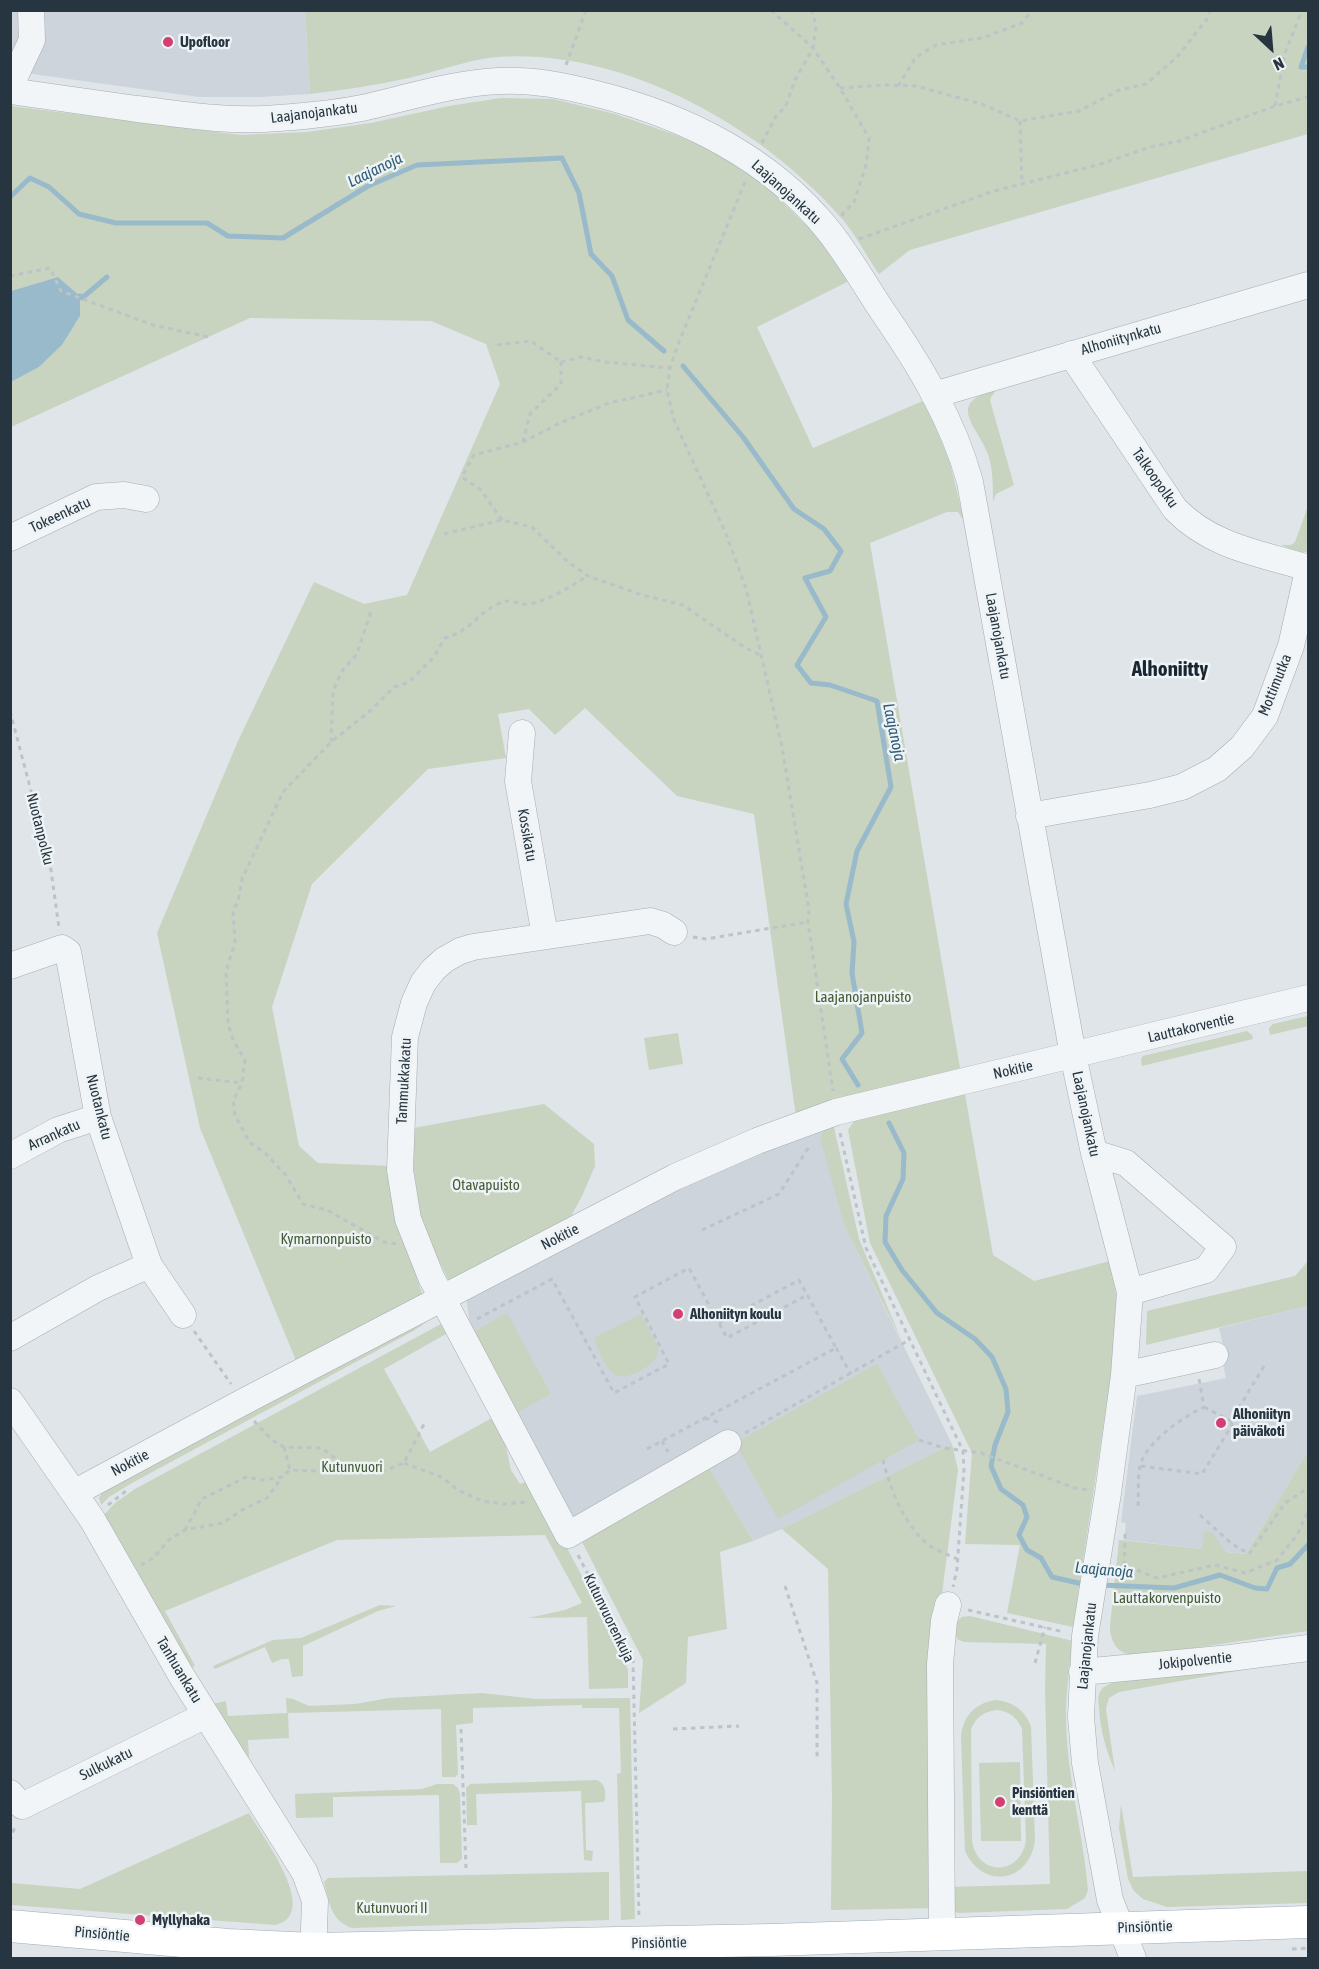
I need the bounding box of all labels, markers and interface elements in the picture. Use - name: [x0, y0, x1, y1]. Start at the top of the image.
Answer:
- north arrow: [1241, 18, 1301, 78]
- place label: Upofloor: [180, 33, 229, 51]
- marker: Upofloor: [161, 35, 175, 49]
- text: N: [1271, 54, 1287, 74]
- street label: Laajanojankatu: [270, 99, 358, 127]
- water label: Laajanoja: [344, 149, 406, 191]
- street label: Laajanojankatu: [748, 156, 824, 228]
- street label: Alhoniitynkatu: [1079, 319, 1163, 359]
- street label: Talkoopolku: [1128, 445, 1182, 511]
- street label: Tokeenkatu: [27, 493, 93, 537]
- street label: Laajanojankatu: [982, 591, 1014, 681]
- street label: Mottimutka: [1254, 651, 1296, 719]
- district label: Alhoniitty: [1132, 656, 1208, 682]
- water label: Laajanoja: [879, 701, 909, 763]
- street label: Nuotanpolku: [22, 791, 58, 867]
- street label: Kossikatu: [514, 807, 540, 863]
- park label: Laajanojanpuisto: [815, 988, 911, 1006]
- street label: Lauttakorventie: [1146, 1009, 1236, 1047]
- street label: Tammukkakatu: [393, 1037, 415, 1125]
- street label: Nokitie: [991, 1057, 1035, 1083]
- street label: Laajanojankatu: [1068, 1069, 1104, 1159]
- street label: Nuotankatu: [82, 1072, 116, 1142]
- street label: Arrankatu: [25, 1116, 83, 1154]
- park label: Otavapuisto: [452, 1176, 520, 1194]
- street label: Nokitie: [538, 1220, 582, 1254]
- park label: Kymarnonpuisto: [280, 1230, 372, 1248]
- place label: Alhoniityn koulu: [690, 1305, 781, 1323]
- marker: Alhoniityn koulu: [671, 1307, 685, 1321]
- place label: Alhoniityn päiväkoti: [1233, 1405, 1291, 1440]
- marker: Alhoniityn päiväkoti: [1214, 1416, 1228, 1430]
- street label: Nokitie: [108, 1446, 152, 1480]
- park label: Kutunvuori: [321, 1458, 383, 1476]
- water label: Laajanoja: [1074, 1558, 1134, 1582]
- street label: Kutunvuorenkuja: [580, 1571, 638, 1665]
- park label: Lauttakorvenpuisto: [1113, 1589, 1221, 1607]
- street label: Laajanojankatu: [1073, 1602, 1101, 1690]
- street label: Tanhuankatu: [152, 1634, 206, 1706]
- street label: Jokipolventie: [1157, 1648, 1233, 1674]
- street label: Sulkukatu: [77, 1744, 135, 1784]
- place label: Pinsiöntien kenttä: [1012, 1784, 1075, 1819]
- marker: Pinsiöntien kenttä: [993, 1795, 1007, 1809]
- park label: Kutunvuori II: [356, 1899, 428, 1917]
- place label: Myllyhaka: [152, 1911, 210, 1929]
- marker: Myllyhaka: [133, 1913, 147, 1927]
- street label: Pinsiöntie: [1117, 1917, 1173, 1937]
- street label: Pinsiöntie: [74, 1923, 130, 1945]
- street label: Pinsiöntie: [631, 1934, 687, 1952]

